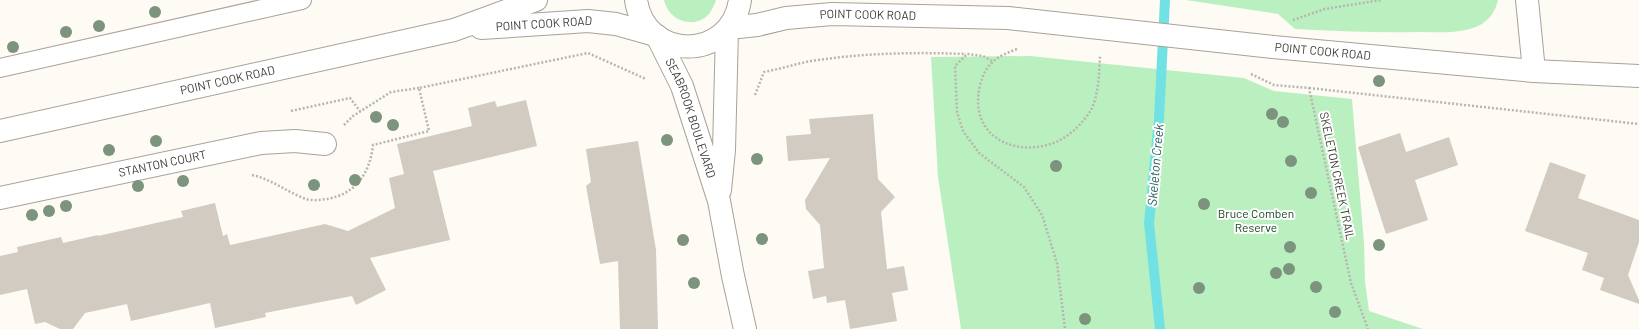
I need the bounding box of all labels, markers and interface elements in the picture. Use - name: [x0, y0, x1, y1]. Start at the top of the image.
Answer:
- street label: POINT COOK ROAD: [819, 6, 916, 22]
- street label: POINT COOK ROAD: [495, 13, 593, 33]
- street label: POINT COOK ROAD: [1274, 39, 1372, 62]
- street label: SEABROOK BOULEVARD: [663, 56, 719, 179]
- street label: POINT COOK ROAD: [179, 62, 276, 97]
- street label: SKELETON CREEK TRAIL: [1318, 110, 1358, 241]
- water label: Skeleton Creek: [1143, 123, 1167, 207]
- street label: STANTON COURT: [117, 147, 208, 179]
- park label: Bruce Comben Reserve: [1218, 206, 1294, 234]

